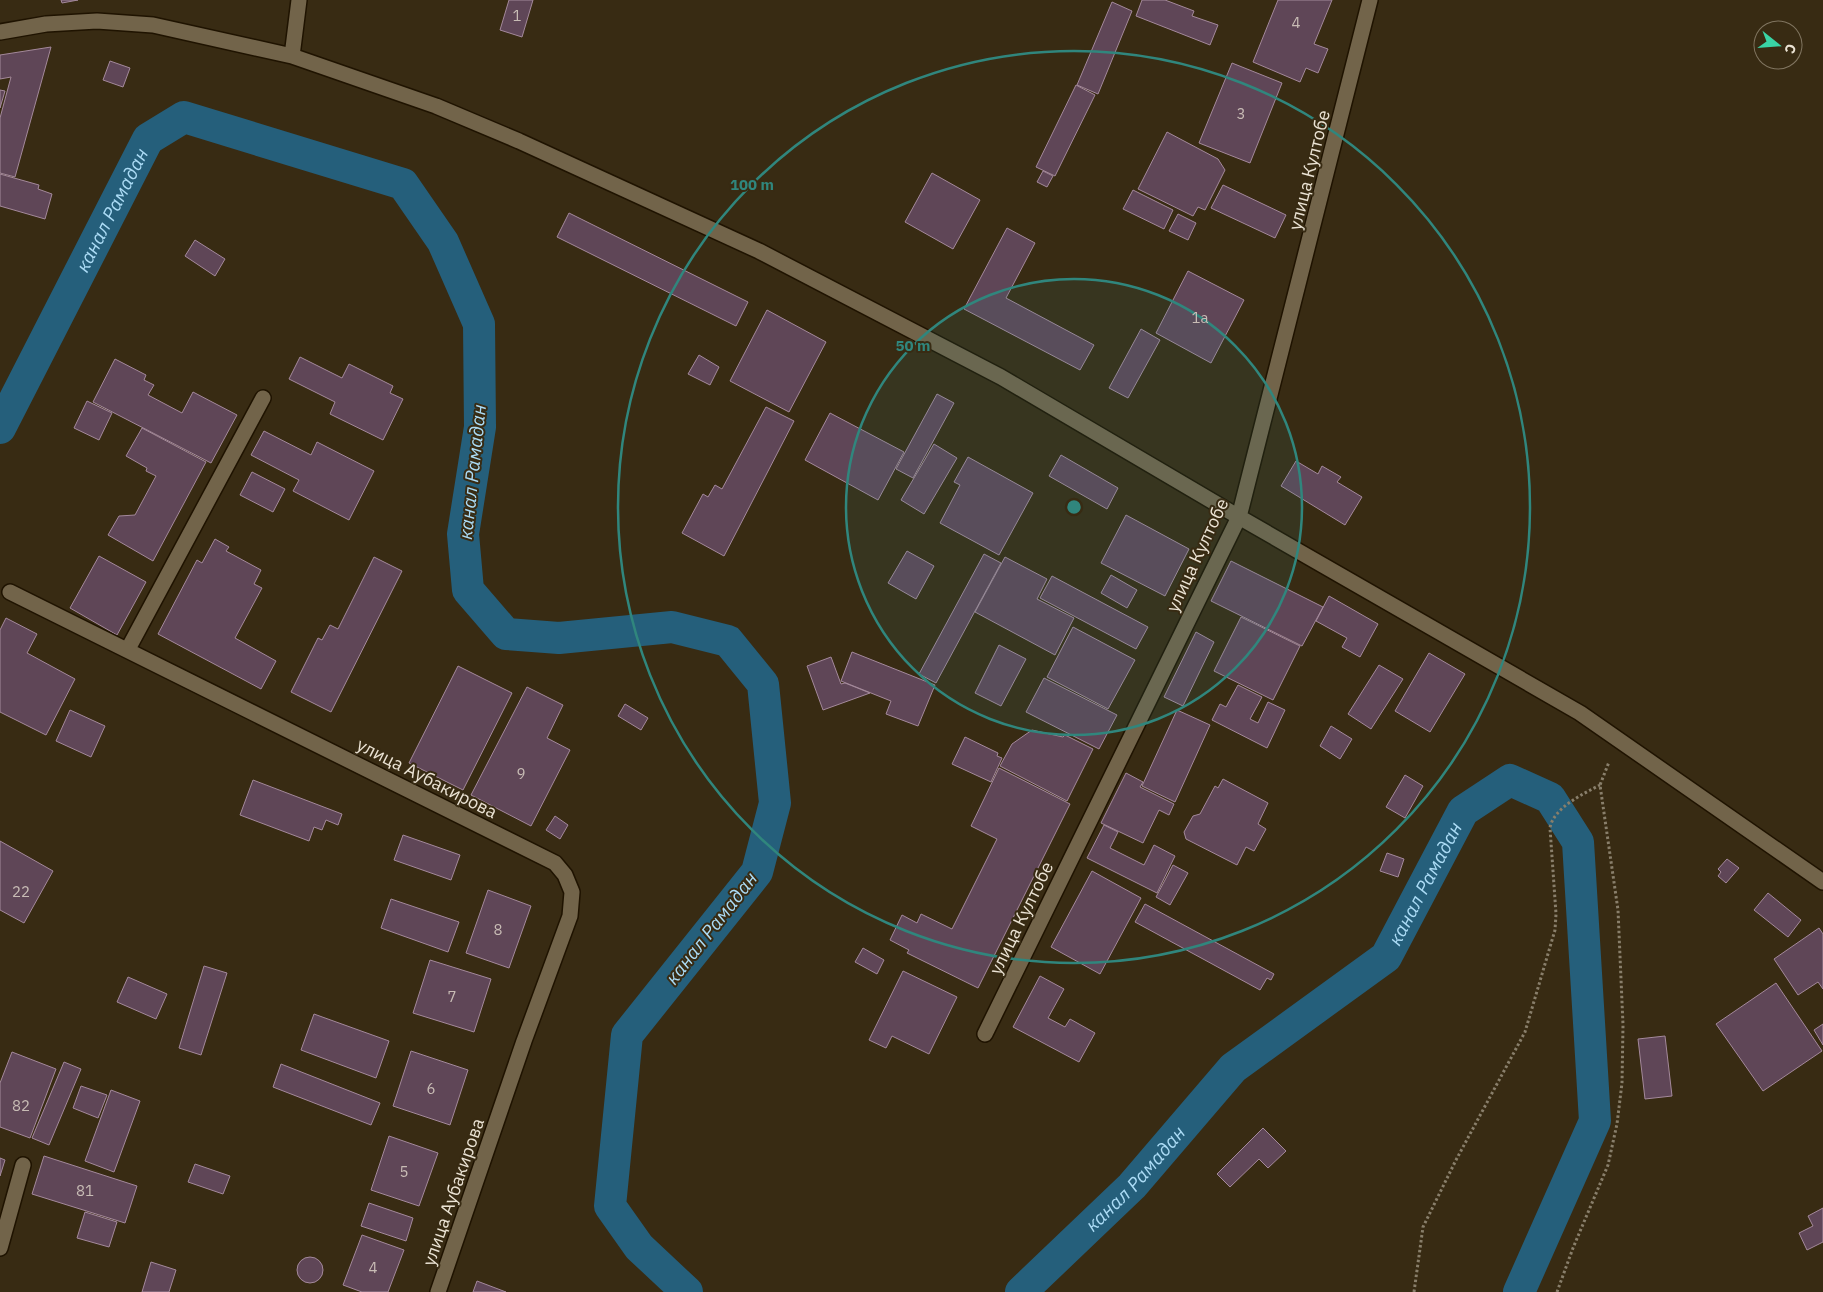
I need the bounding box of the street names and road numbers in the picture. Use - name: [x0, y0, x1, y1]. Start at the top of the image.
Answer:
- street label: улица Култобе: [1283, 107, 1335, 232]
- street label: улица Култобе: [1161, 494, 1233, 616]
- street label: улица Аубакирова: [353, 733, 501, 824]
- street label: улица Култобе: [984, 858, 1058, 978]
- street label: улица Аубакирова: [417, 1115, 489, 1269]

